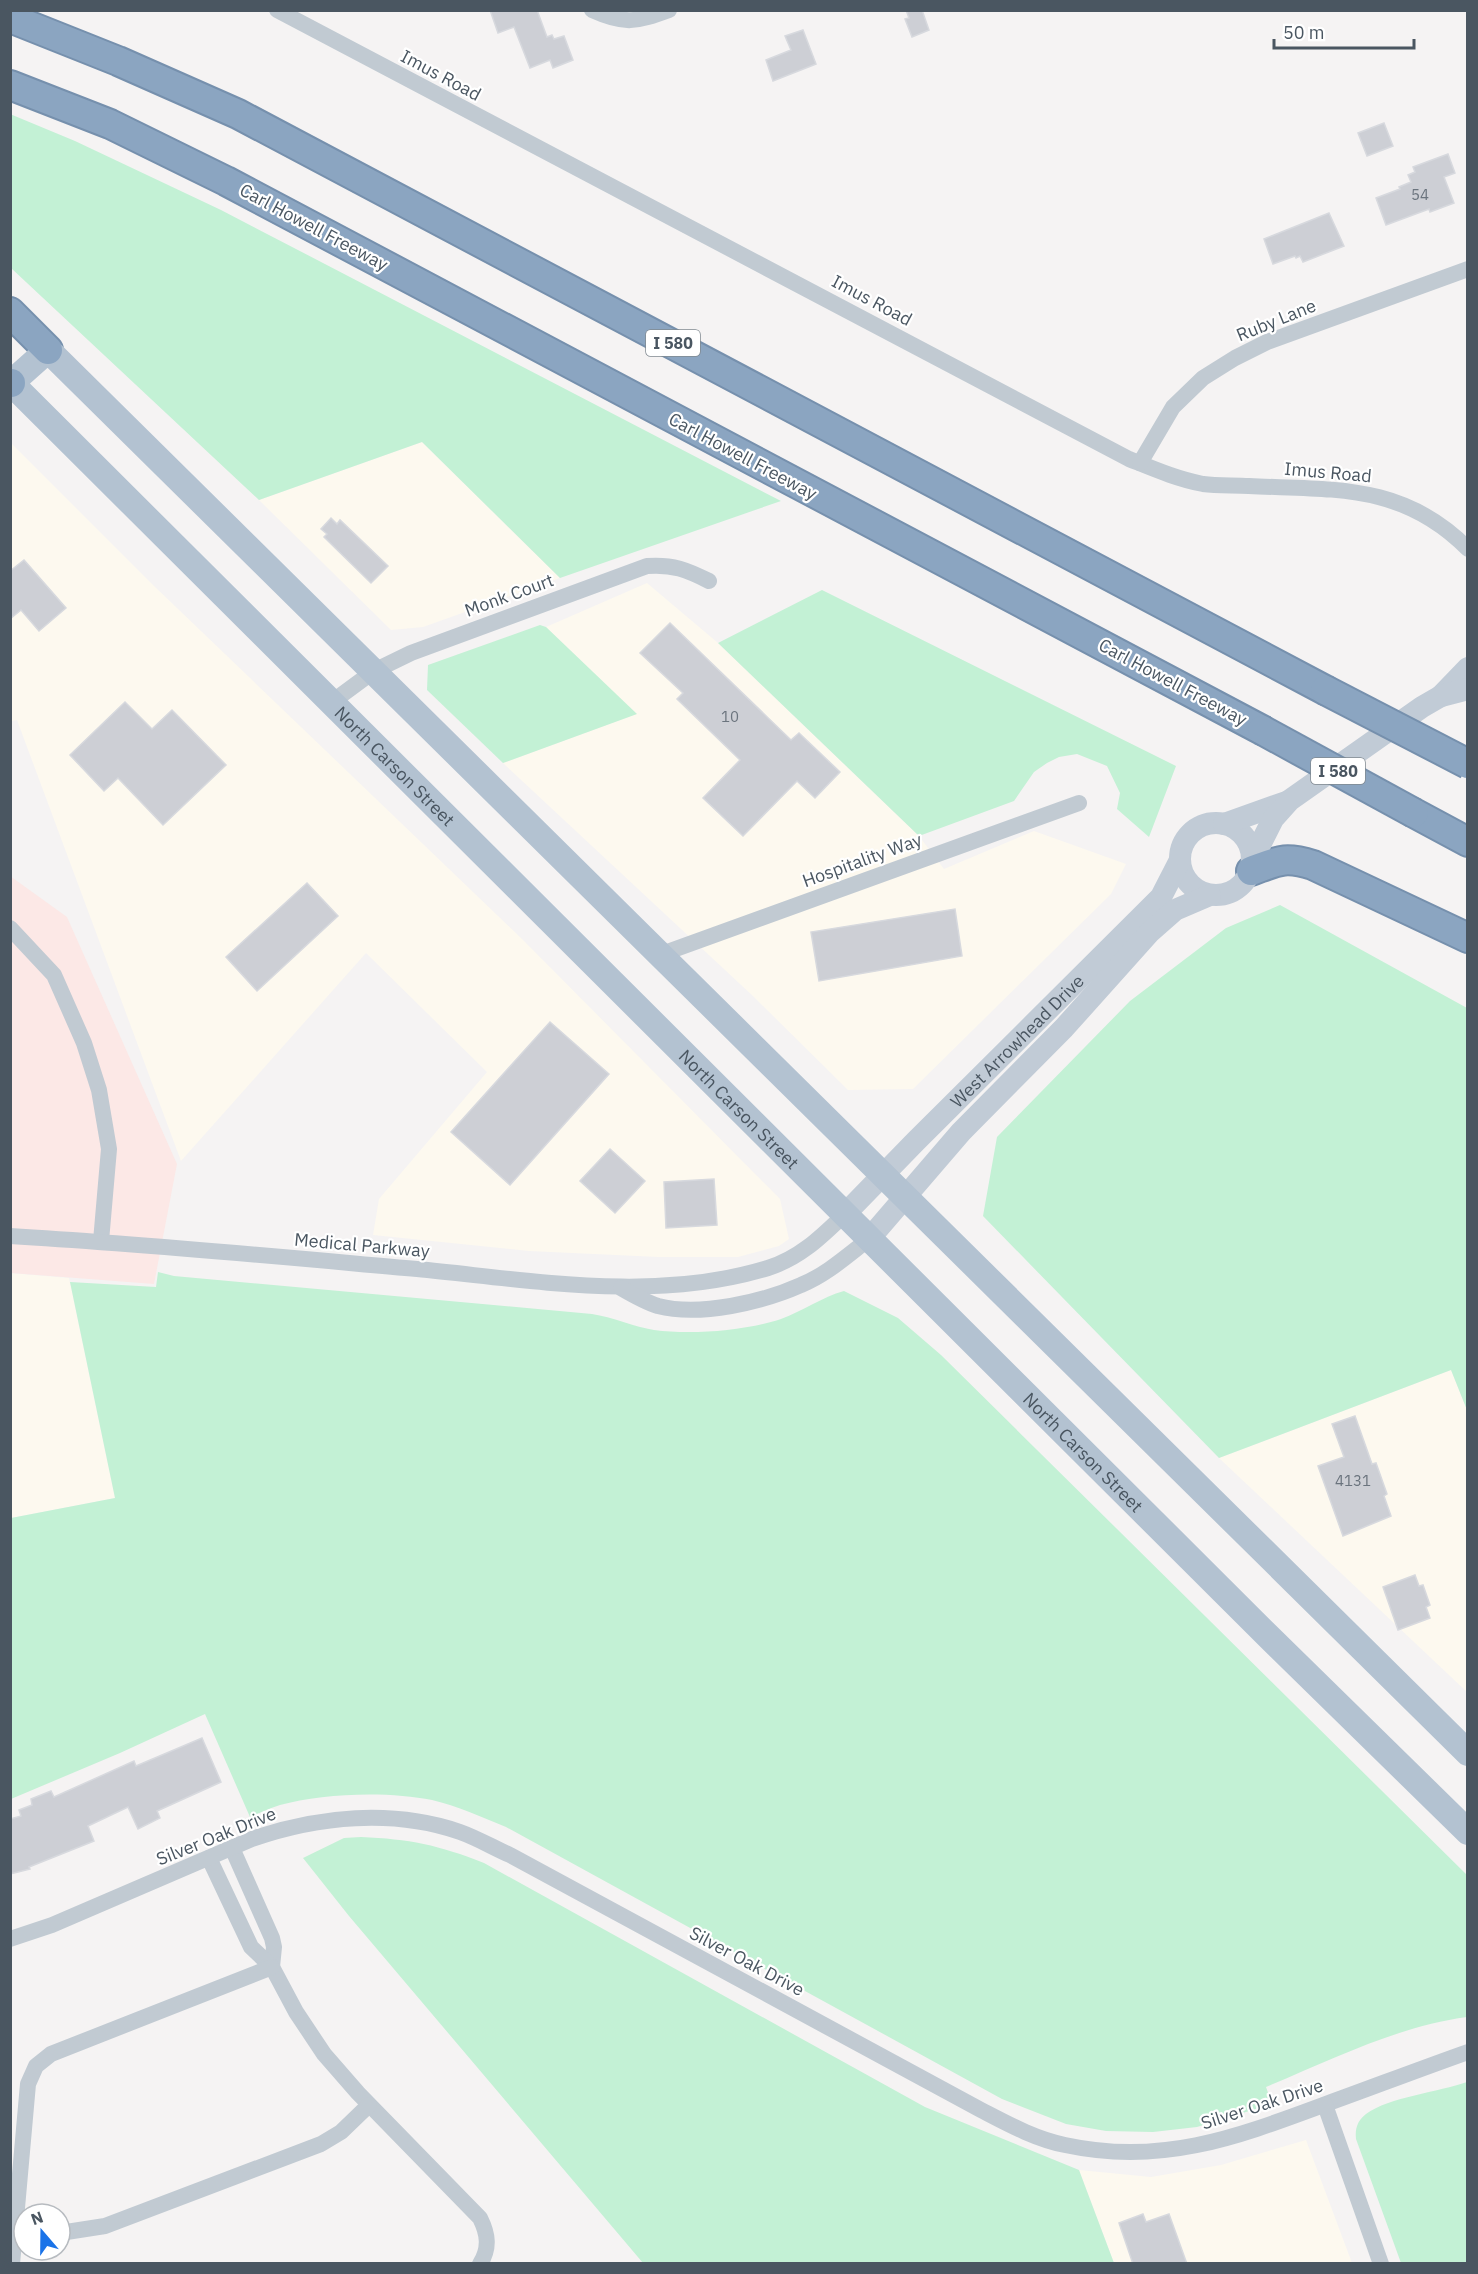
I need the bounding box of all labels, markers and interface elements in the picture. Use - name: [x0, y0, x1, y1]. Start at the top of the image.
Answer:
- scale bar: [1274, 12, 1414, 50]
- text: 50 m: [1283, 21, 1325, 44]
- street label: Imus Road: [397, 44, 485, 106]
- street label: Carl Howell Freeway: [236, 178, 392, 276]
- house number: 54: [1411, 185, 1429, 204]
- street label: Imus Road: [828, 269, 916, 331]
- street label: Ruby Lane: [1233, 294, 1319, 346]
- road number: I 580: [646, 330, 700, 356]
- street label: Carl Howell Freeway: [665, 407, 821, 505]
- street label: Imus Road: [1283, 457, 1373, 487]
- street label: Monk Court: [461, 568, 557, 622]
- street label: Carl Howell Freeway: [1095, 633, 1251, 731]
- street label: North Carson Street: [330, 701, 460, 831]
- house number: 10: [721, 707, 739, 726]
- road number: I 580: [1311, 758, 1365, 784]
- street label: Hospitality Way: [799, 828, 925, 892]
- street label: West Arrowhead Drive: [945, 969, 1089, 1112]
- street label: North Carson Street: [674, 1044, 804, 1174]
- street label: Medical Parkway: [293, 1228, 431, 1262]
- street label: North Carson Street: [1018, 1387, 1148, 1517]
- house number: 4131: [1335, 1471, 1371, 1490]
- street label: Silver Oak Drive: [153, 1802, 279, 1870]
- street label: Silver Oak Drive: [686, 1921, 809, 2001]
- street label: Silver Oak Drive: [1198, 2073, 1326, 2135]
- north arrow: [12, 2202, 72, 2262]
- text: N: [28, 2207, 46, 2229]

